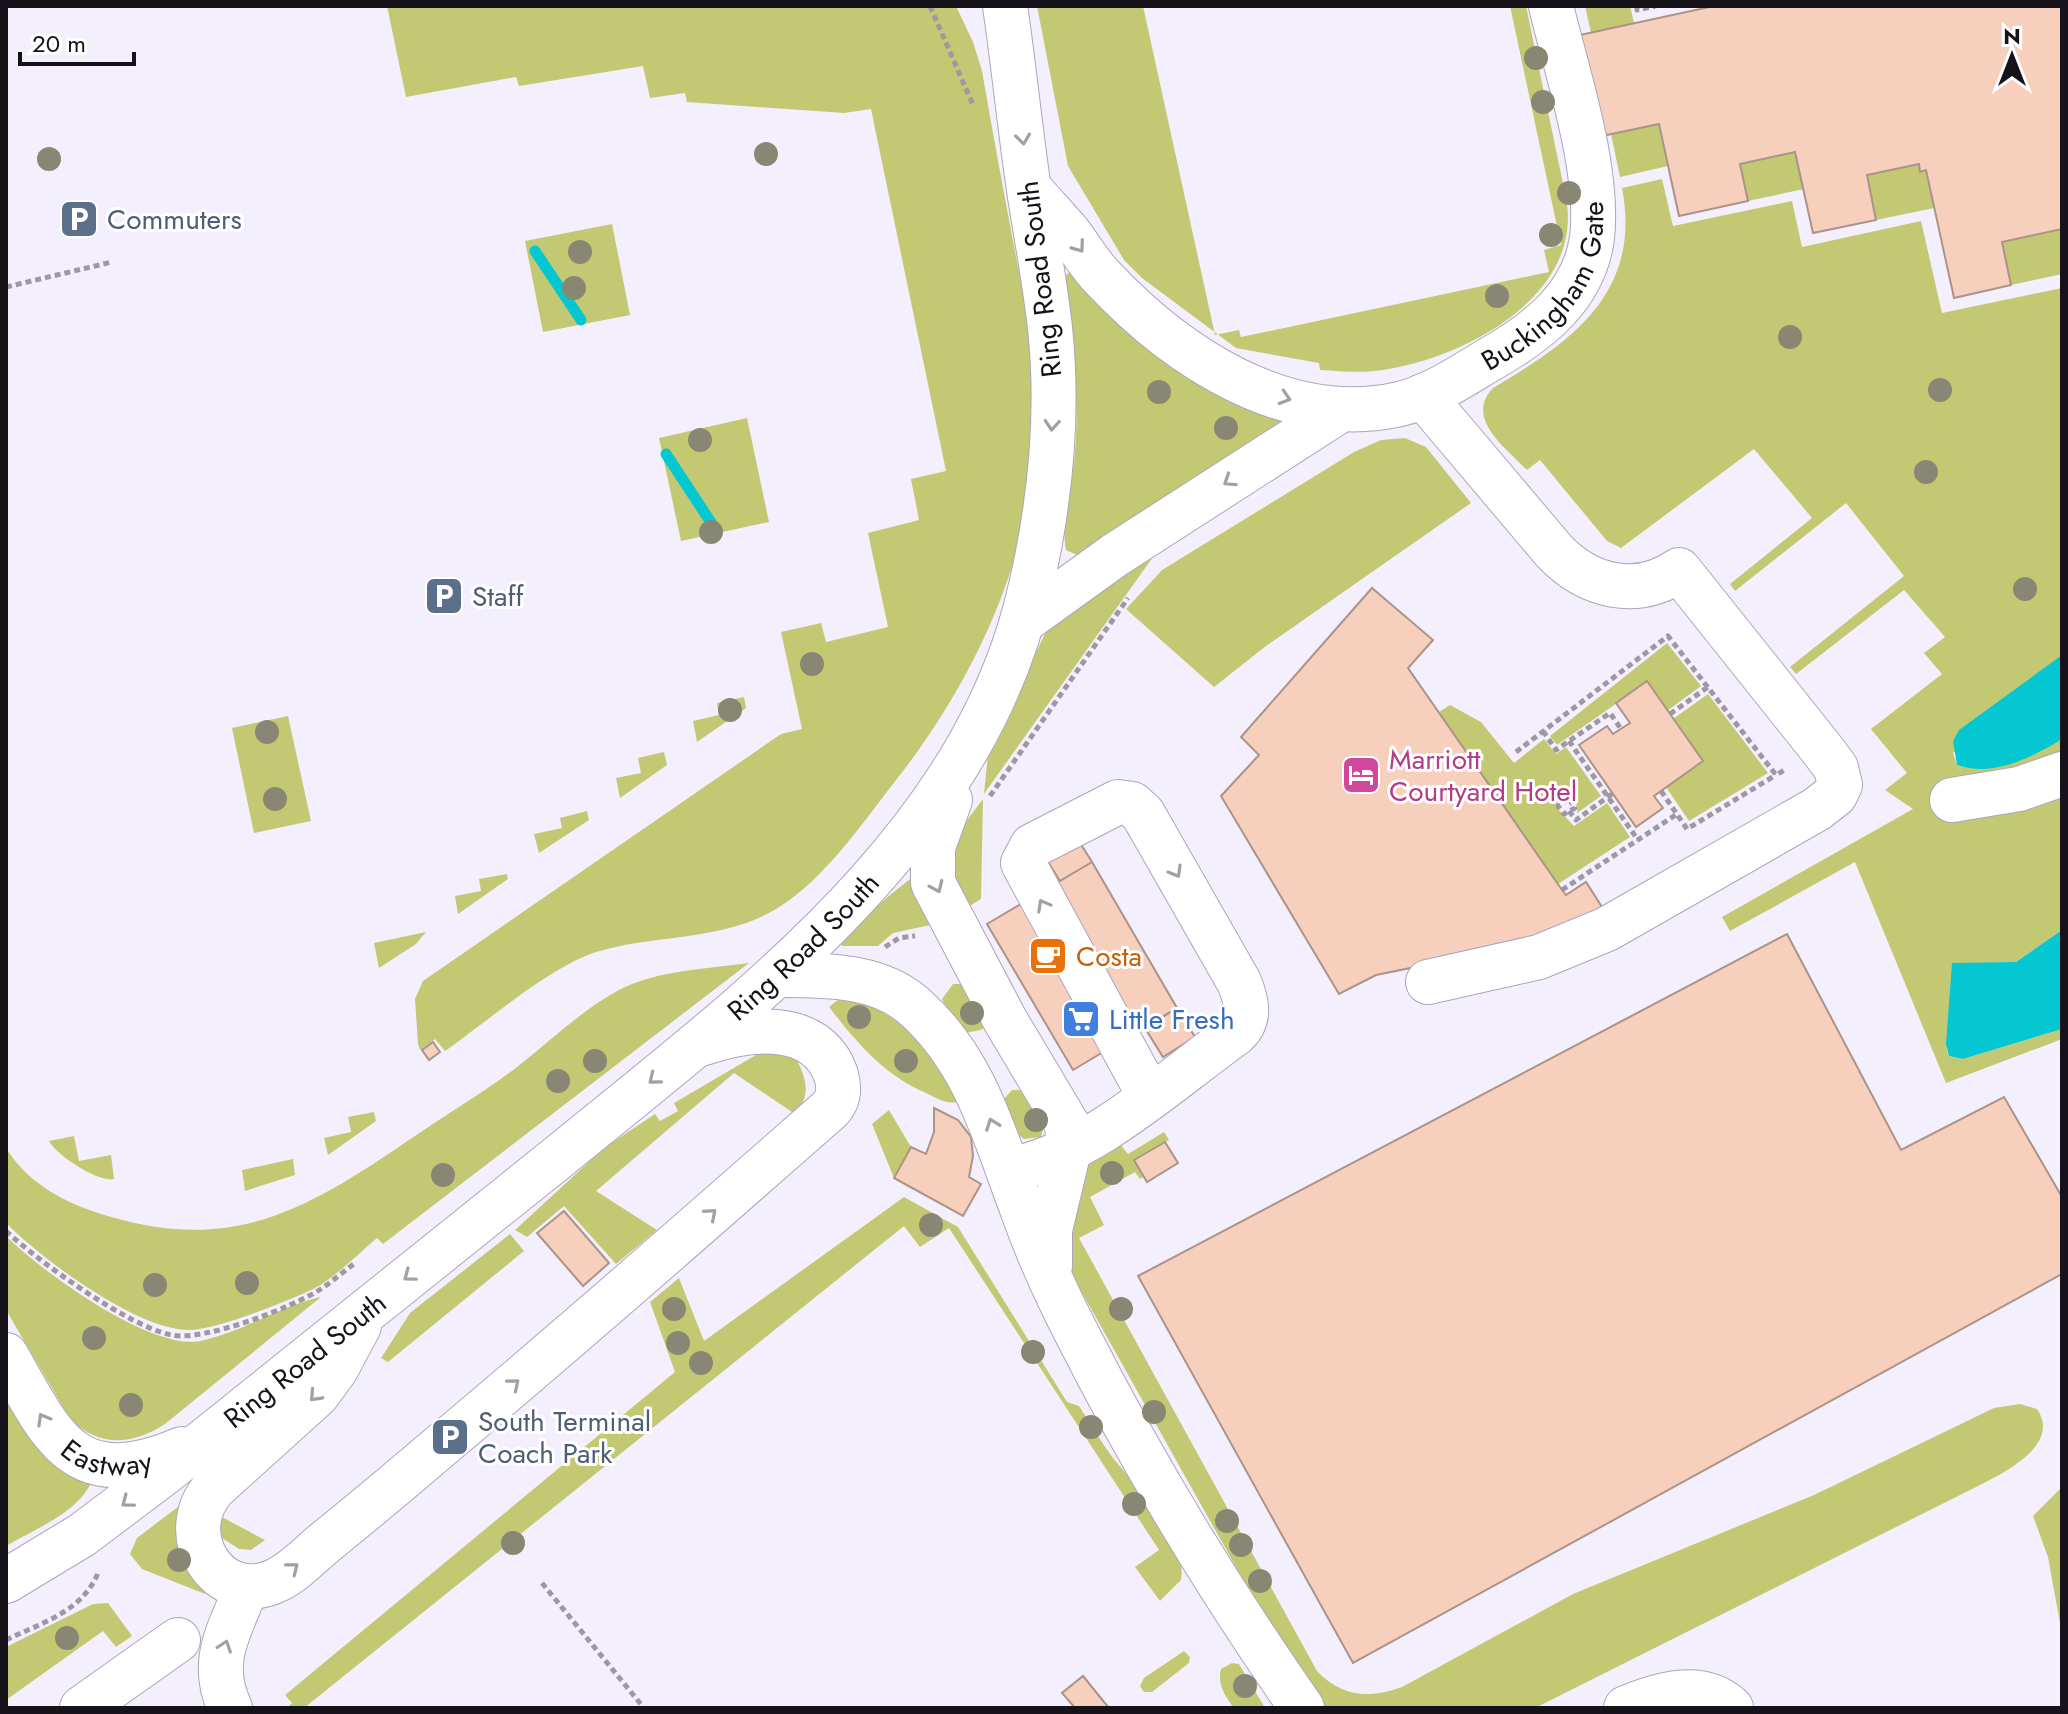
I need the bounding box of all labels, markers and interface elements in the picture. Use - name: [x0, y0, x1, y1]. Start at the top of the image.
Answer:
- scale bar: [20, 16, 134, 66]
- north arrow: [1972, 16, 2052, 96]
- text: N: [2003, 20, 2021, 52]
- text: 20 m: [32, 26, 86, 61]
- one-way arrow: [1014, 132, 1031, 146]
- street label: Ring Road South: [1008, 178, 1072, 380]
- parking icon: Commuters: [58, 198, 100, 240]
- place label: Commuters: [107, 199, 242, 240]
- street label: Buckingham Gate: [1473, 201, 1614, 381]
- one-way arrow: [1070, 239, 1084, 253]
- one-way arrow: [1278, 389, 1292, 405]
- one-way arrow: [1044, 419, 1061, 432]
- one-way arrow: [1223, 471, 1238, 486]
- parking icon: Staff: [423, 575, 465, 617]
- place label: Staff: [472, 576, 525, 617]
- place label: Marriott Courtyard Hotel: [1389, 739, 1577, 812]
- hotel icon: Marriott Courtyard Hotel: [1340, 754, 1382, 796]
- street label: Ring Road South: [718, 863, 889, 1030]
- one-way arrow: [1166, 863, 1182, 878]
- one-way arrow: [927, 879, 943, 893]
- one-way arrow: [1037, 899, 1052, 913]
- cafe icon: Costa: [1027, 935, 1069, 977]
- place label: Costa: [1076, 936, 1142, 977]
- supermarket icon: Little Fresh: [1060, 998, 1102, 1040]
- place label: Little Fresh: [1109, 999, 1235, 1040]
- one-way arrow: [649, 1069, 663, 1084]
- one-way arrow: [985, 1118, 1002, 1132]
- one-way arrow: [701, 1209, 716, 1224]
- one-way arrow: [403, 1266, 418, 1280]
- street label: Ring Road South: [215, 1283, 395, 1438]
- one-way arrow: [505, 1379, 520, 1394]
- one-way arrow: [310, 1387, 324, 1401]
- place label: South Terminal Coach Park: [478, 1401, 651, 1474]
- one-way arrow: [37, 1413, 53, 1428]
- parking icon: South Terminal Coach Park: [429, 1416, 471, 1458]
- street label: Eastway: [52, 1429, 157, 1486]
- one-way arrow: [121, 1493, 135, 1507]
- one-way arrow: [284, 1564, 299, 1578]
- one-way arrow: [215, 1640, 231, 1654]

